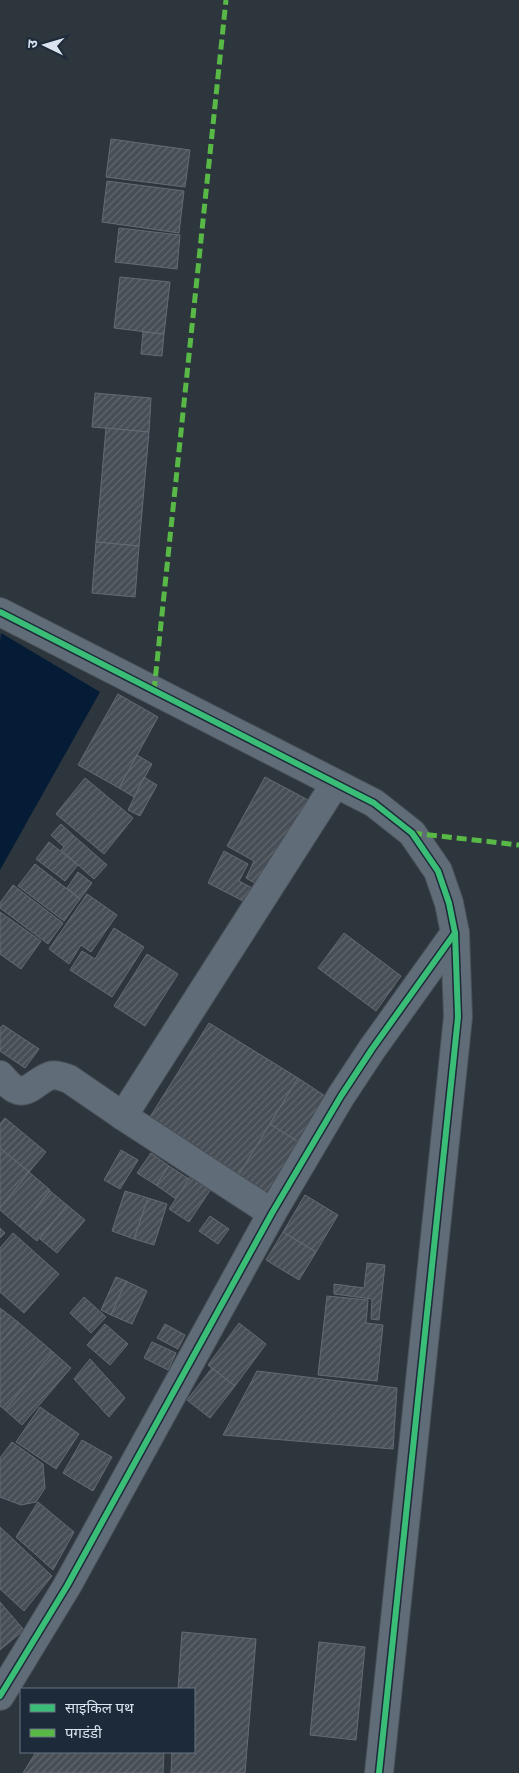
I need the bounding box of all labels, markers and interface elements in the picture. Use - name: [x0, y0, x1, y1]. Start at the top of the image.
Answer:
- north arrow: [20, 20, 70, 70]
- text: उ: [23, 38, 41, 49]
- legend: [20, 1688, 195, 1753]
- text: साइकिल पथ: [65, 1698, 134, 1717]
- text: पगडंडी: [65, 1723, 103, 1742]

